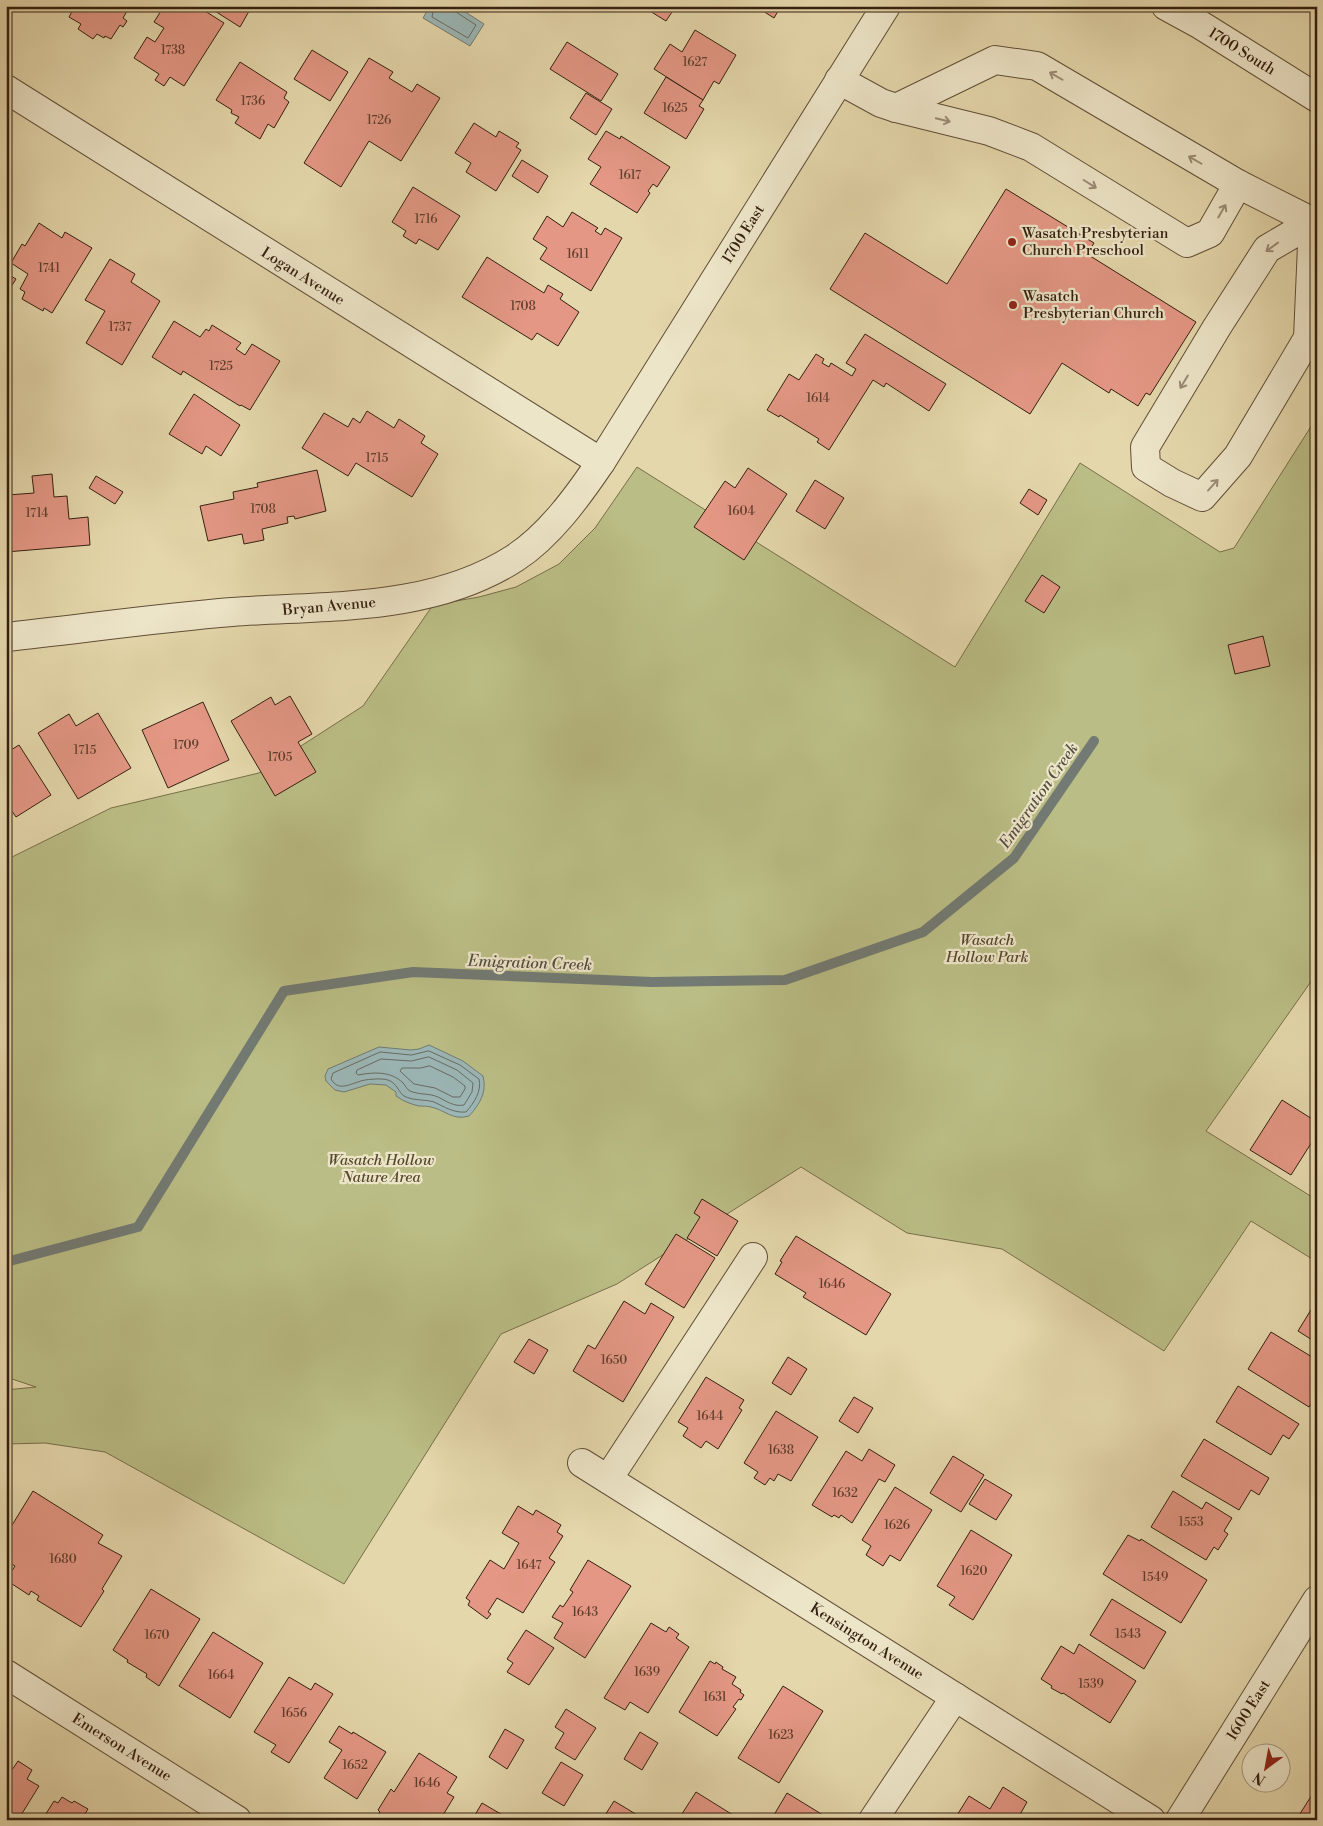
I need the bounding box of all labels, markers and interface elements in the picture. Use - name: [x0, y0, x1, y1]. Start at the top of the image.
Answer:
- street label: 1700 South: [1205, 23, 1279, 80]
- house number: 1738: [161, 43, 185, 58]
- house number: 1627: [683, 55, 707, 70]
- one-way arrow: [1049, 71, 1064, 81]
- house number: 1736: [241, 94, 265, 109]
- house number: 1625: [662, 101, 688, 116]
- house number: 1726: [367, 113, 391, 128]
- one-way arrow: [935, 116, 951, 125]
- one-way arrow: [1188, 155, 1203, 165]
- house number: 1617: [619, 168, 641, 183]
- one-way arrow: [1083, 180, 1097, 190]
- street label: 1700 East: [718, 201, 769, 267]
- one-way arrow: [1217, 204, 1227, 219]
- house number: 1716: [414, 212, 438, 227]
- place label: Wasatch Presbyterian Church Preschool: [1021, 224, 1169, 260]
- marker: Wasatch Presbyterian Church Preschool: [1006, 236, 1018, 248]
- one-way arrow: [1265, 242, 1279, 252]
- street label: Logan Avenue: [257, 243, 348, 310]
- house number: 1611: [567, 247, 590, 262]
- house number: 1741: [38, 261, 61, 276]
- place label: Wasatch Presbyterian Church: [1022, 287, 1164, 323]
- house number: 1708: [510, 299, 536, 314]
- marker: Wasatch Presbyterian Church: [1007, 299, 1019, 311]
- house number: 1737: [109, 320, 131, 335]
- house number: 1725: [209, 359, 233, 374]
- one-way arrow: [1178, 375, 1188, 389]
- house number: 1614: [806, 391, 830, 406]
- house number: 1715: [366, 451, 389, 466]
- one-way arrow: [1207, 479, 1218, 492]
- house number: 1708: [250, 502, 276, 517]
- house number: 1604: [727, 504, 755, 519]
- house number: 1714: [26, 506, 48, 521]
- street label: Bryan Avenue: [280, 593, 377, 620]
- house number: 1709: [173, 738, 199, 753]
- water label: Emigration Creek: [994, 739, 1083, 853]
- house number: 1715: [74, 743, 97, 758]
- house number: 1705: [268, 750, 293, 765]
- park label: Wasatch Hollow Park: [945, 931, 1028, 967]
- water label: Emigration Creek: [467, 951, 592, 975]
- park label: Wasatch Hollow Nature Area: [328, 1151, 434, 1187]
- house number: 1646: [819, 1277, 845, 1292]
- house number: 1650: [601, 1353, 627, 1368]
- house number: 1644: [697, 1409, 723, 1424]
- house number: 1638: [768, 1443, 794, 1458]
- house number: 1632: [832, 1486, 858, 1501]
- house number: 1553: [1178, 1515, 1204, 1530]
- house number: 1626: [884, 1518, 910, 1533]
- house number: 1680: [49, 1552, 77, 1567]
- house number: 1647: [517, 1558, 541, 1573]
- house number: 1620: [961, 1564, 987, 1579]
- house number: 1549: [1142, 1570, 1168, 1585]
- street label: Kensington Avenue: [806, 1599, 927, 1684]
- house number: 1643: [572, 1605, 598, 1620]
- house number: 1543: [1115, 1627, 1141, 1642]
- house number: 1670: [144, 1628, 170, 1643]
- house number: 1639: [634, 1665, 660, 1680]
- house number: 1664: [208, 1668, 234, 1683]
- street label: 1600 East: [1222, 1676, 1275, 1744]
- house number: 1539: [1078, 1677, 1104, 1692]
- house number: 1631: [703, 1690, 728, 1705]
- house number: 1656: [281, 1706, 307, 1721]
- street label: Emerson Avenue: [68, 1709, 175, 1786]
- house number: 1623: [768, 1728, 794, 1743]
- north arrow: [1240, 1744, 1290, 1794]
- house number: 1652: [342, 1758, 368, 1773]
- text: N: [1250, 1768, 1269, 1789]
- house number: 1646: [414, 1776, 440, 1791]

